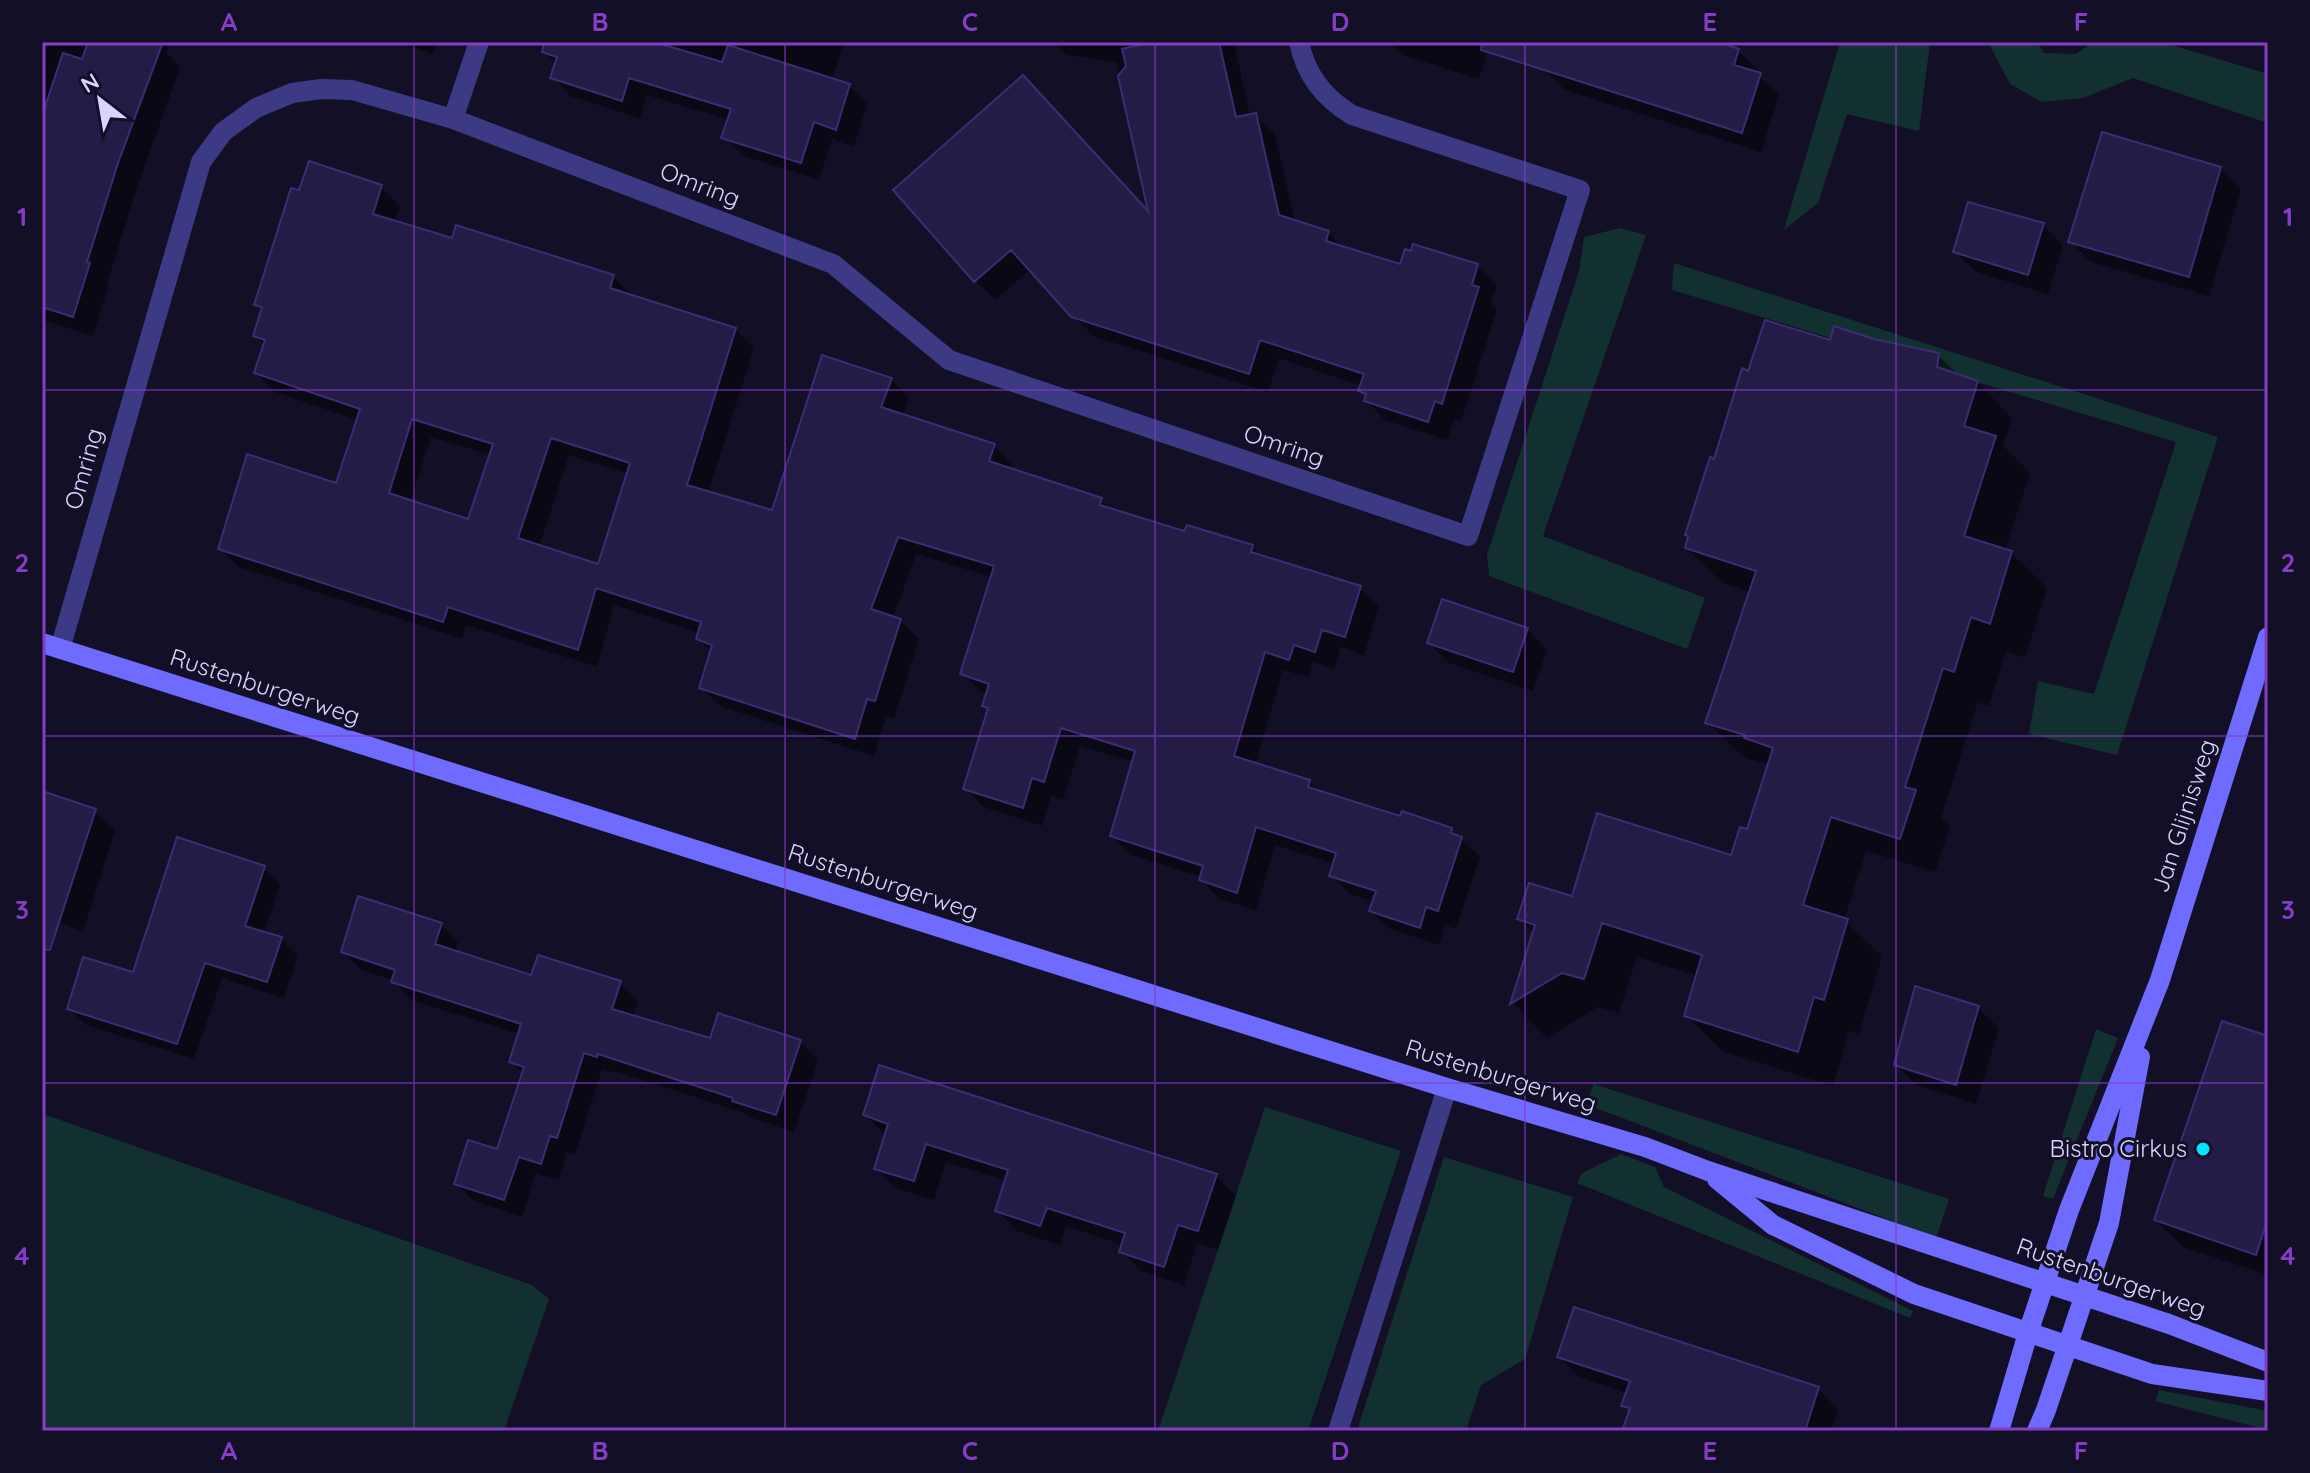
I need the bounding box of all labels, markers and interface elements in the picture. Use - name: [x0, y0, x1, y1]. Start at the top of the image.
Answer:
- text: A: [221, 5, 238, 38]
- text: B: [591, 5, 609, 38]
- text: C: [962, 5, 978, 38]
- text: D: [1331, 5, 1349, 38]
- text: E: [1703, 5, 1717, 38]
- text: F: [2074, 5, 2088, 38]
- north arrow: [60, 60, 140, 140]
- text: N: [76, 67, 104, 99]
- street label: Omring: [656, 155, 745, 213]
- text: 1: [17, 200, 27, 233]
- text: 1: [2283, 200, 2293, 233]
- street label: Omring: [1240, 417, 1329, 473]
- street label: Omring: [57, 424, 109, 513]
- text: 2: [15, 546, 29, 579]
- text: 2: [2281, 546, 2295, 579]
- street label: Rustenburgerweg: [166, 641, 364, 731]
- street label: Jan Glijnisweg: [2144, 735, 2222, 896]
- street label: Rustenburgerweg: [784, 836, 982, 926]
- text: 3: [15, 893, 29, 926]
- text: 3: [2281, 893, 2295, 926]
- street label: Rustenburgerweg: [1402, 1032, 1600, 1118]
- place label: Bistro Cirkus: [2049, 1133, 2187, 1163]
- marker: Bistro Cirkus: [2194, 1140, 2212, 1158]
- street label: Rustenburgerweg: [2013, 1231, 2210, 1324]
- text: 4: [14, 1239, 30, 1272]
- text: 4: [2280, 1239, 2296, 1272]
- text: A: [221, 1434, 238, 1467]
- text: B: [591, 1434, 609, 1467]
- text: C: [962, 1434, 978, 1467]
- text: D: [1331, 1434, 1349, 1467]
- text: E: [1703, 1434, 1717, 1467]
- text: F: [2074, 1434, 2088, 1467]

